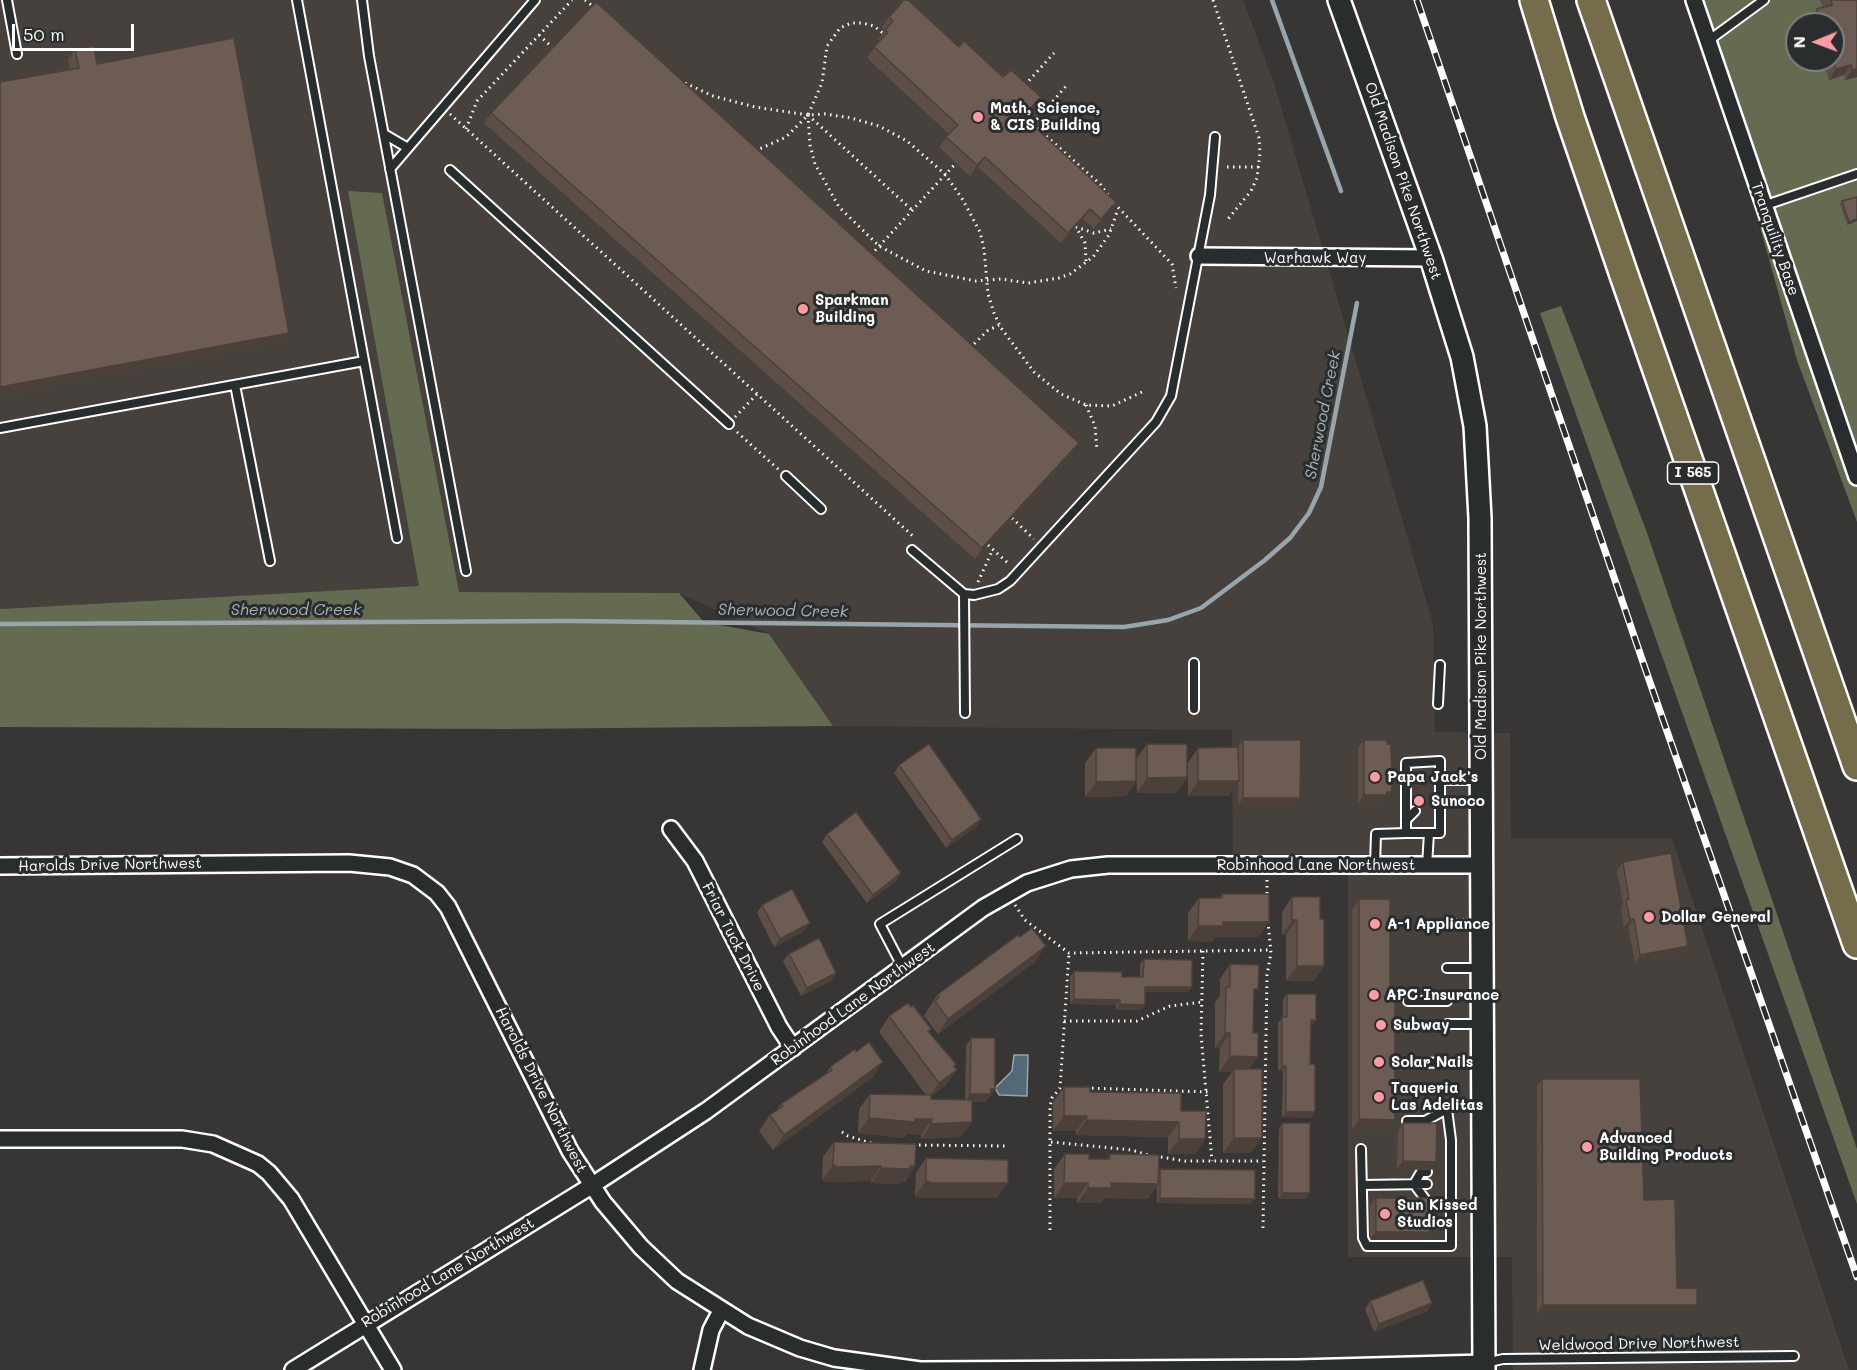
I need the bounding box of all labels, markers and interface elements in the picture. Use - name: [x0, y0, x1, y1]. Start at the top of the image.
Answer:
- scale bar: [15, 12, 136, 50]
- north arrow: [1785, 12, 1845, 72]
- text: 50 m: [23, 22, 65, 46]
- text: N: [1788, 36, 1809, 49]
- street label: Old Madison Pike Northwest: [1361, 80, 1445, 282]
- place label: Math, Science, & CIS Building: [990, 99, 1100, 134]
- marker: Math, Science, & CIS Building: [971, 110, 985, 124]
- street label: Tranquility Base: [1747, 180, 1803, 298]
- street label: Warhawk Way: [1264, 249, 1366, 267]
- place label: Sparkman Building: [815, 291, 889, 326]
- marker: Sparkman Building: [796, 302, 810, 316]
- water label: Sherwood Creek: [1301, 349, 1345, 481]
- road number: I 565: [1668, 462, 1718, 484]
- street label: Old Madison Pike Northwest: [1472, 552, 1490, 760]
- water label: Sherwood Creek: [231, 600, 361, 620]
- water label: Sherwood Creek: [718, 600, 848, 622]
- place label: Papa Jack's: [1387, 768, 1478, 786]
- marker: Papa Jack's: [1368, 770, 1382, 784]
- place label: Sunoco: [1431, 792, 1485, 810]
- marker: Sunoco: [1412, 794, 1426, 808]
- street label: Harolds Drive Northwest: [18, 854, 202, 876]
- street label: Robinhood Lane Northwest: [1217, 856, 1415, 874]
- street label: Friar Tuck Drive: [698, 879, 768, 995]
- place label: Dollar General: [1661, 908, 1770, 926]
- marker: Dollar General: [1642, 910, 1656, 924]
- place label: A-1 Appliance: [1387, 915, 1490, 933]
- marker: A-1 Appliance: [1368, 917, 1382, 931]
- street label: Robinhood Lane Northwest: [767, 938, 939, 1070]
- place label: APC Insurance: [1386, 986, 1499, 1004]
- marker: APC Insurance: [1367, 988, 1381, 1002]
- street label: Harolds Drive Northwest: [491, 1004, 591, 1176]
- place label: Subway: [1393, 1016, 1449, 1034]
- marker: Subway: [1374, 1018, 1388, 1032]
- place label: Solar Nails: [1391, 1053, 1473, 1071]
- marker: Solar Nails: [1372, 1055, 1386, 1069]
- place label: Taqueria Las Adelitas: [1391, 1079, 1483, 1114]
- marker: Taqueria Las Adelitas: [1372, 1090, 1386, 1104]
- place label: Advanced Building Products: [1599, 1129, 1733, 1164]
- marker: Advanced Building Products: [1580, 1140, 1594, 1154]
- place label: Sun Kissed Studios: [1397, 1196, 1477, 1231]
- marker: Sun Kissed Studios: [1378, 1207, 1392, 1221]
- street label: Robinhood Lane Northwest: [358, 1214, 538, 1332]
- street label: Weldwood Drive Northwest: [1538, 1333, 1740, 1355]

